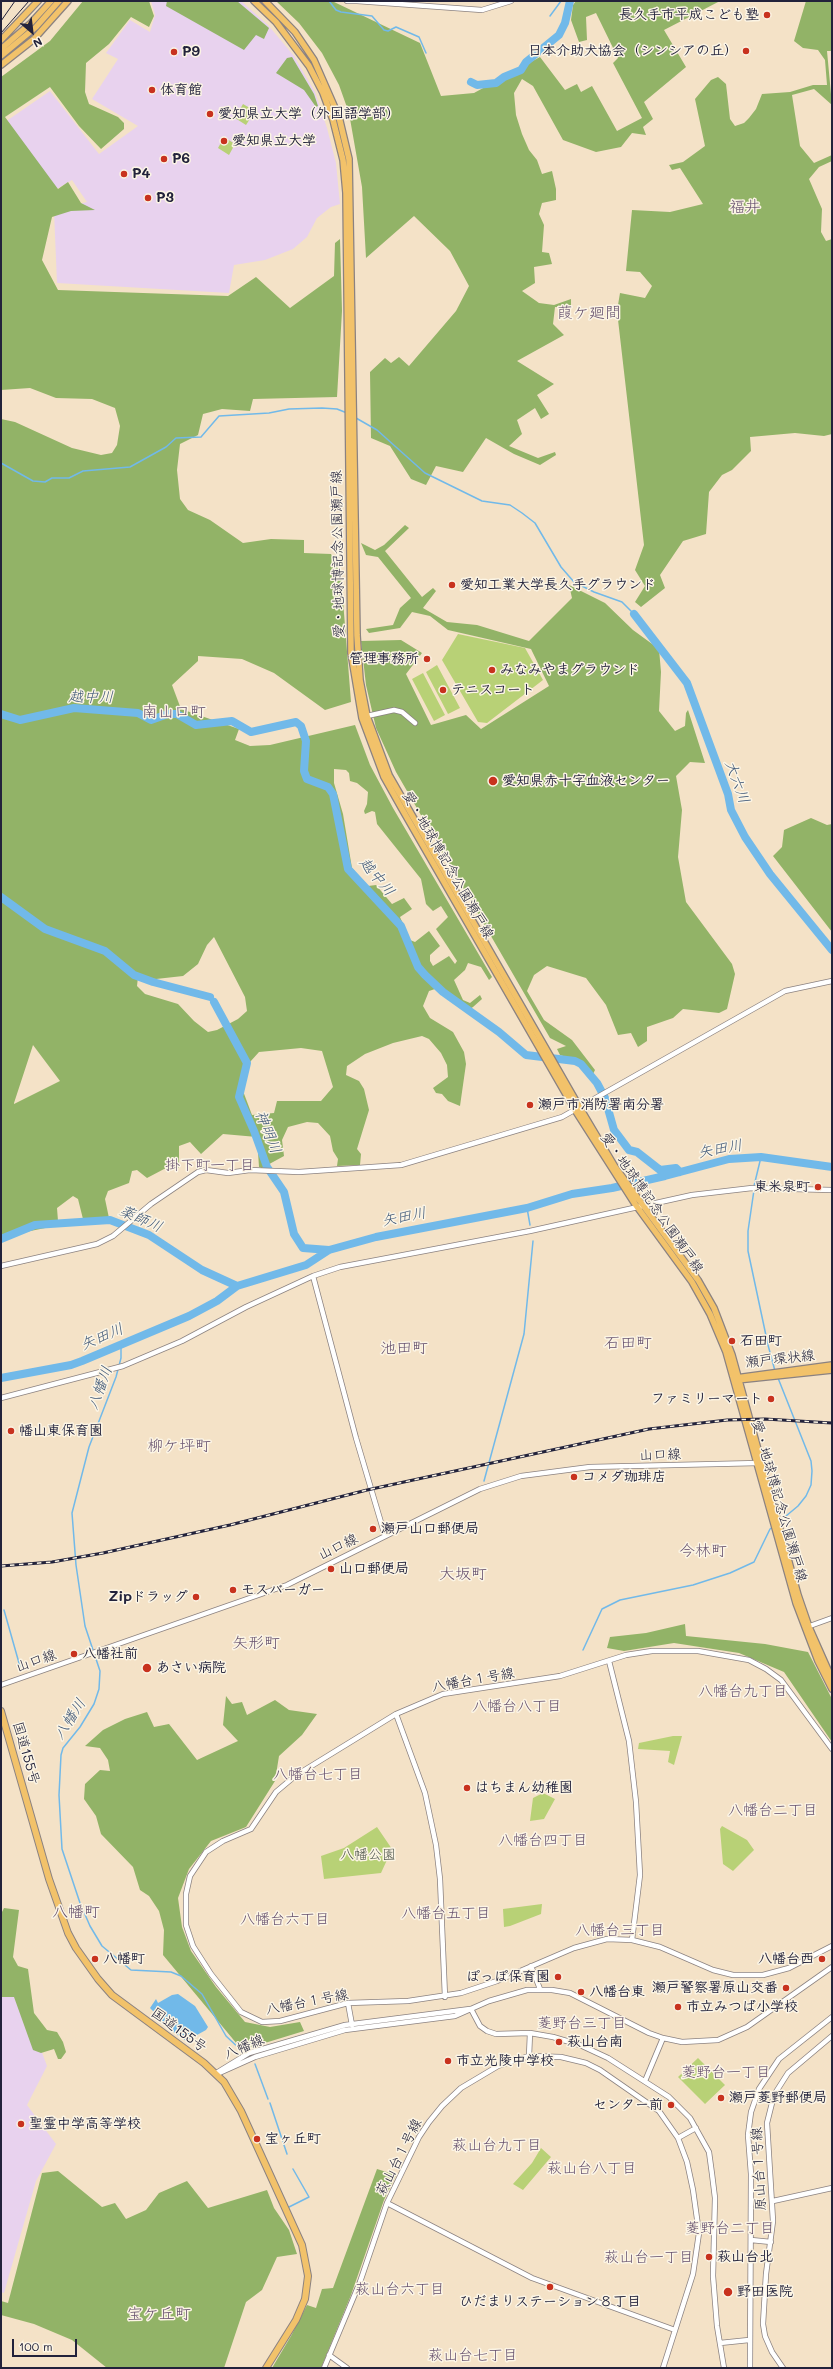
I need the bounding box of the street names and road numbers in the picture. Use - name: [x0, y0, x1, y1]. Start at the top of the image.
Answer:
- street label: 愛・地球博記念公園瀬戸線: [328, 470, 348, 638]
- street label: 愛・地球博記念公園瀬戸線: [399, 788, 497, 942]
- street label: 愛・地球博記念公園瀬戸線: [597, 1129, 707, 1277]
- street label: 瀬戸環状線: [744, 1347, 816, 1371]
- street label: 愛・地球博記念公園瀬戸線: [748, 1418, 810, 1584]
- street label: 山口線: [639, 1446, 681, 1464]
- street label: 山口線: [315, 1530, 361, 1564]
- street label: 山口線: [13, 1646, 59, 1676]
- street label: 八幡台１号線: [430, 1664, 516, 1696]
- street label: 国道155号: [9, 1720, 43, 1786]
- street label: 八幡台１号線: [264, 1986, 350, 2018]
- street label: 国道155号: [148, 2004, 210, 2056]
- street label: 八幡線: [221, 2031, 267, 2063]
- street label: 萩山台１号線: [372, 2116, 426, 2198]
- street label: 原山台１号線: [748, 2127, 770, 2211]

